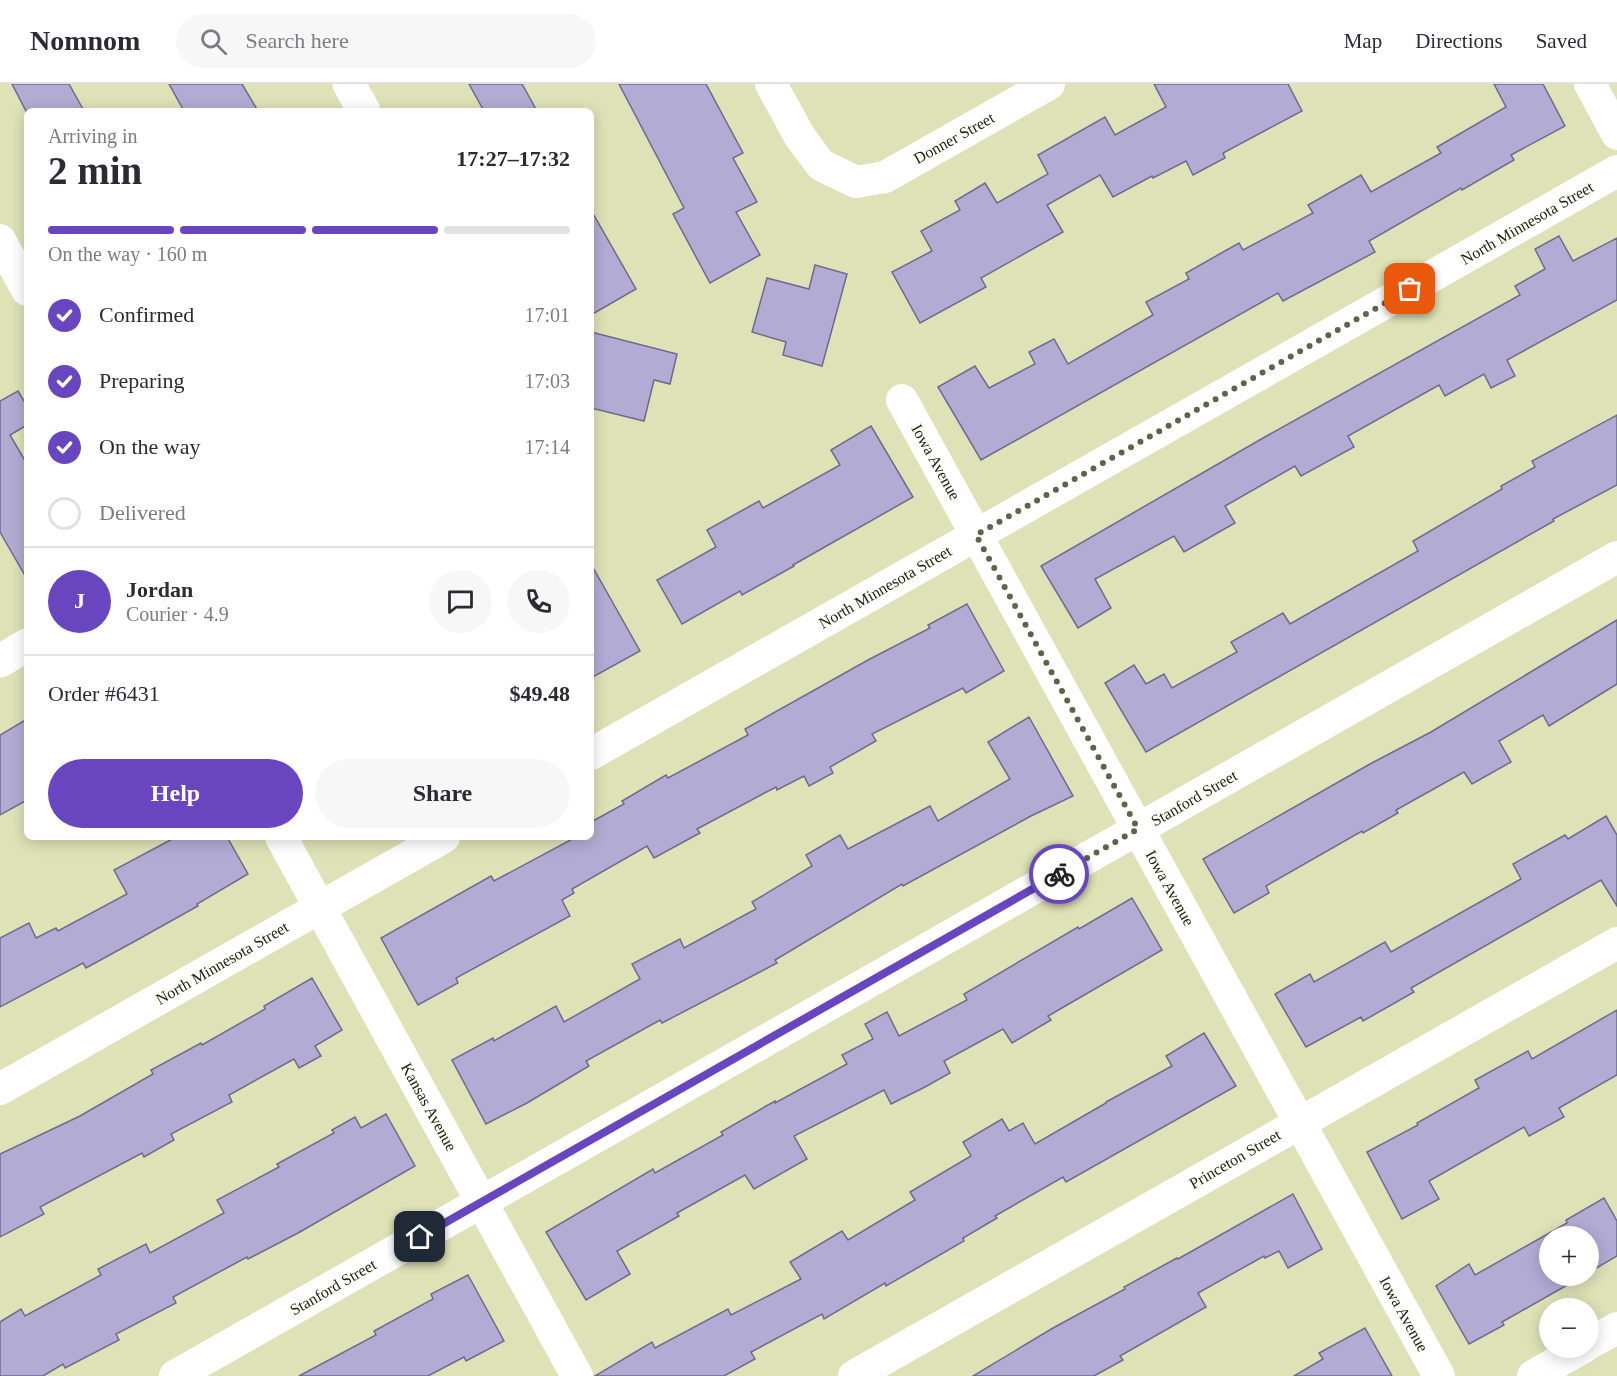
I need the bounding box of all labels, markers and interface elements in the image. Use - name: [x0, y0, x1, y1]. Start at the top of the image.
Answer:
- search box: [176, 14, 596, 68]
- text: Nomnom: [30, 25, 140, 56]
- icon: search: [197, 25, 230, 58]
- text: Search here: [245, 28, 349, 53]
- text: Map: [1344, 29, 1382, 53]
- text: Directions: [1415, 29, 1503, 53]
- text: Saved: [1536, 29, 1587, 53]
- street label: Donner Street: [911, 109, 998, 167]
- text: Arriving in: [48, 125, 137, 147]
- text: 17:27–17:32: [456, 146, 570, 171]
- text: 2 min: [48, 149, 142, 192]
- street label: North Minnesota Street: [1458, 178, 1597, 268]
- text: On the way · 160 m: [48, 243, 207, 265]
- pin: [1384, 263, 1435, 314]
- icon: bag: [1393, 272, 1426, 305]
- icon: check: [48, 299, 81, 332]
- text: Confirmed: [99, 302, 194, 327]
- text: 17:01: [524, 304, 570, 326]
- icon: check: [48, 365, 81, 398]
- text: Preparing: [99, 368, 185, 393]
- text: 17:03: [524, 370, 570, 392]
- street label: Iowa Avenue: [908, 421, 964, 503]
- icon: check: [48, 431, 81, 464]
- text: On the way: [99, 434, 200, 459]
- text: 17:14: [524, 436, 570, 458]
- text: Delivered: [99, 500, 186, 525]
- street label: North Minnesota Street: [816, 542, 955, 632]
- button: chat: [429, 570, 492, 633]
- button: phone: [507, 570, 570, 633]
- text: Jordan: [126, 577, 193, 602]
- text: J: [74, 588, 85, 613]
- text: Courier · 4.9: [126, 603, 229, 625]
- text: Order #6431: [48, 681, 160, 706]
- text: $49.48: [510, 681, 570, 706]
- button: Help: [48, 759, 303, 828]
- button: Share: [315, 759, 570, 828]
- street label: Stanford Street: [1148, 766, 1240, 829]
- courier: [1029, 844, 1089, 904]
- street label: Iowa Avenue: [1142, 847, 1198, 929]
- icon: bike: [1043, 858, 1076, 891]
- street label: North Minnesota Street: [153, 918, 292, 1008]
- street label: Kansas Avenue: [398, 1060, 460, 1154]
- street label: Princeton Street: [1186, 1126, 1284, 1192]
- pin: [394, 1211, 445, 1262]
- icon: home: [403, 1220, 436, 1253]
- map controls: [1539, 1226, 1599, 1358]
- button: +: [1539, 1226, 1599, 1286]
- street label: Stanford Street: [287, 1255, 379, 1318]
- street label: Iowa Avenue: [1376, 1273, 1432, 1355]
- button: −: [1539, 1298, 1599, 1358]

